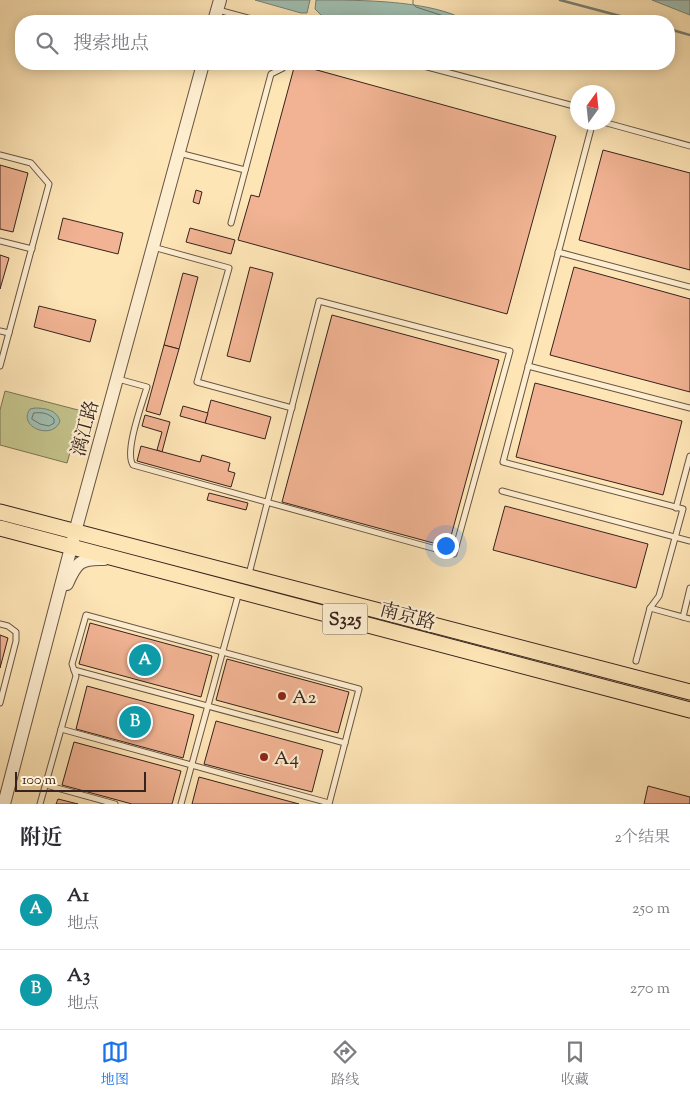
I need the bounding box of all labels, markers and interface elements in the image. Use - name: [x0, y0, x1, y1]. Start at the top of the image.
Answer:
- search box: [15, 15, 675, 70]
- icon: search: [33, 29, 61, 57]
- text: 搜索地点: [73, 31, 149, 58]
- north arrow: [570, 85, 615, 130]
- street label: 漓江路: [66, 398, 107, 460]
- your location: [433, 533, 459, 559]
- street label: 南京路: [376, 597, 438, 638]
- road number: S325: [322, 604, 368, 634]
- pin: A: [129, 641, 161, 679]
- place label: A2: [292, 685, 316, 712]
- marker: A2: [276, 690, 288, 702]
- pin: B: [119, 703, 151, 741]
- place label: A4: [274, 746, 299, 773]
- marker: A4: [258, 751, 270, 763]
- scale bar: [15, 769, 146, 792]
- text: 100 m: [22, 771, 56, 791]
- text: 附近: [20, 824, 62, 854]
- text: 2个结果: [615, 827, 670, 850]
- text: A1: [67, 883, 89, 910]
- text: A: [30, 898, 43, 921]
- text: 250 m: [632, 898, 670, 921]
- text: 地点: [67, 913, 99, 936]
- text: A3: [67, 963, 90, 990]
- text: B: [31, 978, 41, 1001]
- text: 270 m: [630, 978, 670, 1001]
- text: 地点: [67, 993, 99, 1016]
- tab: 地图: [101, 1038, 129, 1091]
- tab: 路线: [331, 1038, 359, 1091]
- tab: 收藏: [561, 1038, 589, 1091]

